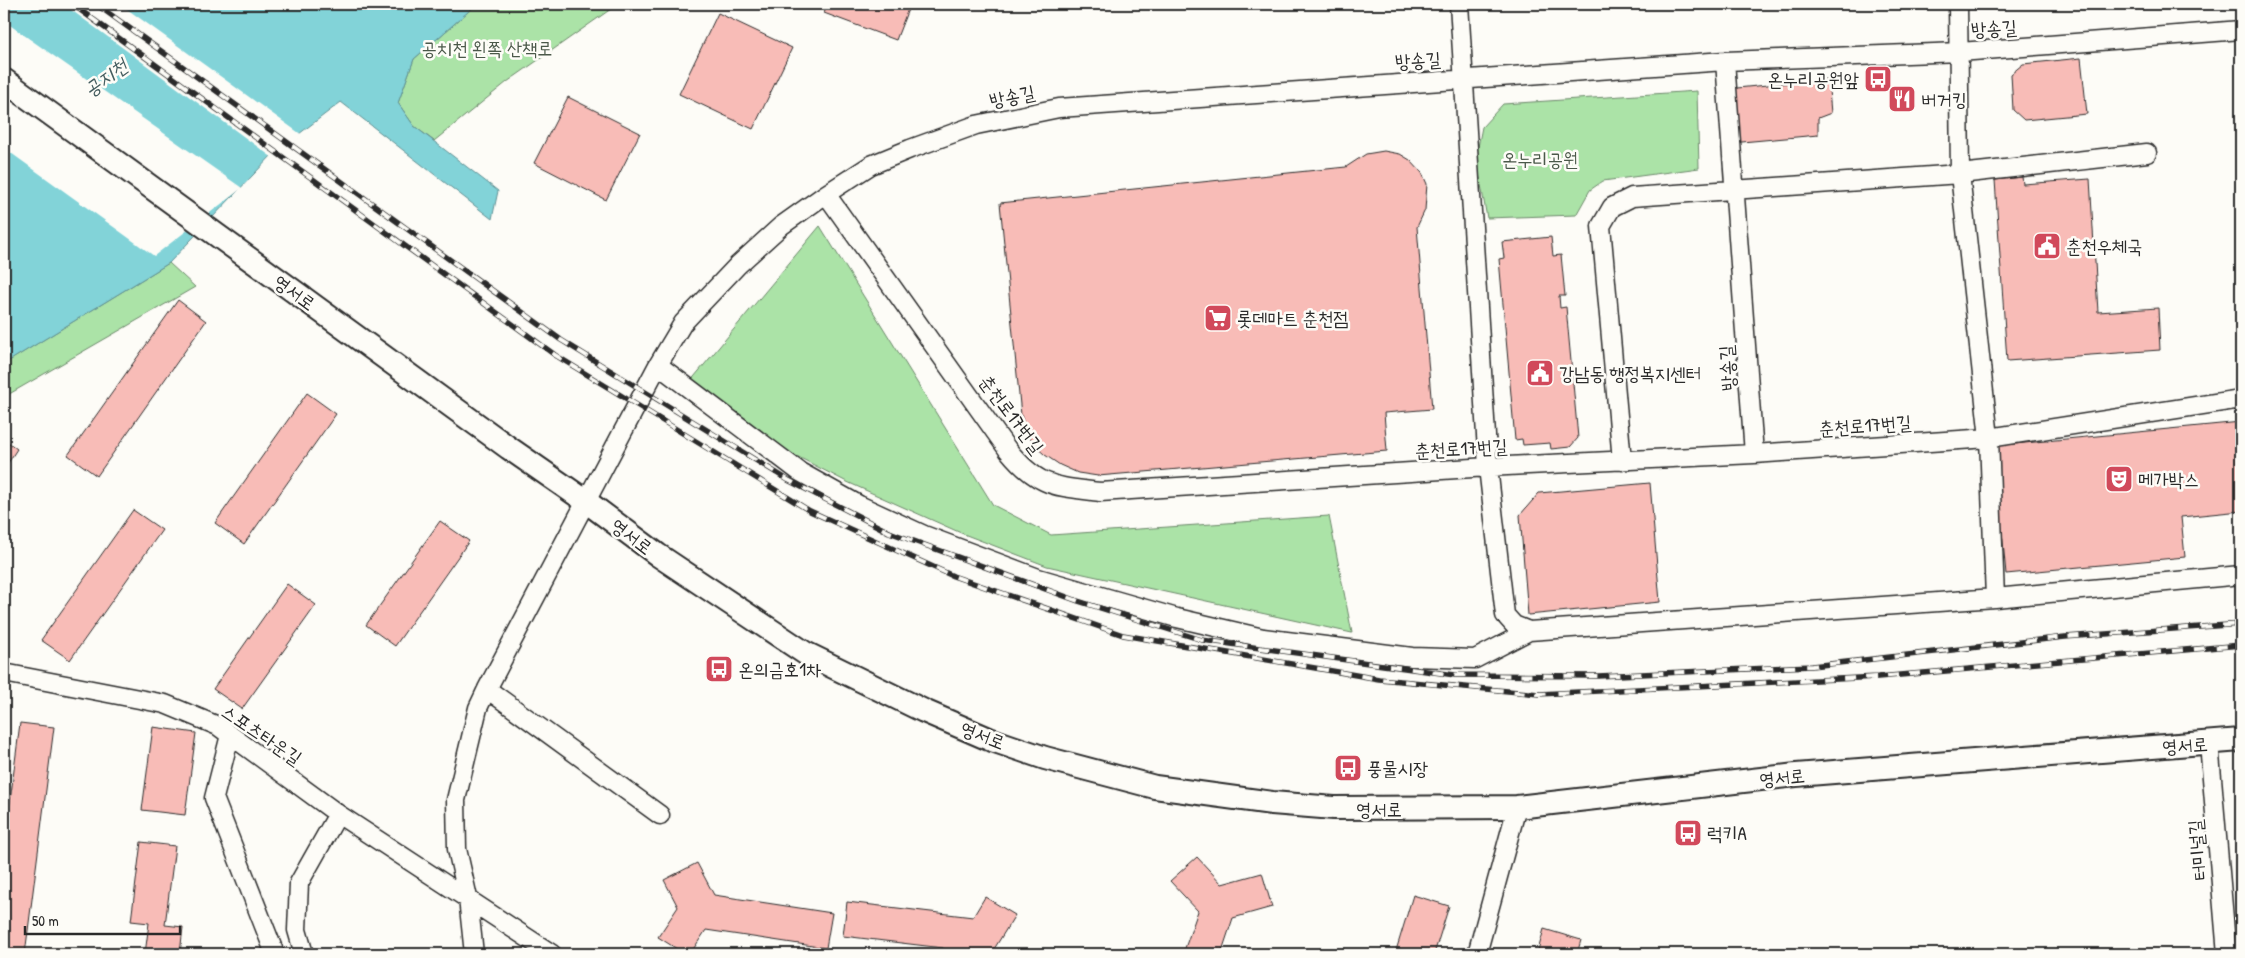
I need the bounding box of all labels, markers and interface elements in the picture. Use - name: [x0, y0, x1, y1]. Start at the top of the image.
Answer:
- street label: 방송길: [1970, 13, 2018, 43]
- park label: 공치천 왼쪽 산책로: [421, 35, 553, 61]
- street label: 방송길: [1394, 45, 1442, 75]
- water label: 공지천: [78, 51, 134, 102]
- bus stop icon: 온누리공원앞: [1863, 64, 1893, 94]
- place label: 온누리공원앞: [1767, 66, 1859, 92]
- street label: 방송길: [987, 79, 1037, 113]
- restaurant icon: 버거킹: [1887, 84, 1917, 114]
- place label: 버거킹: [1921, 86, 1967, 112]
- park label: 온누리공원: [1502, 146, 1578, 172]
- public building icon: 춘천우체국: [2032, 231, 2062, 261]
- place label: 춘천우체국: [2066, 233, 2142, 259]
- street label: 영서로: [269, 268, 321, 316]
- supermarket icon: 롯데마트 춘천점: [1203, 303, 1233, 333]
- place label: 롯데마트 춘천점: [1237, 305, 1348, 331]
- street label: 방송길: [1712, 344, 1742, 392]
- public building icon: 강남동 행정복지센터: [1525, 358, 1555, 388]
- place label: 강남동 행정복지센터: [1559, 360, 1701, 386]
- street label: 춘천로17번길: [974, 369, 1050, 459]
- street label: 춘천로17번길: [1818, 409, 1912, 441]
- street label: 춘천로17번길: [1414, 433, 1508, 463]
- theatre icon: 메가박스: [2104, 464, 2134, 494]
- place label: 메가박스: [2138, 466, 2199, 492]
- street label: 영서로: [606, 512, 658, 560]
- bus stop icon: 온의금호1차: [704, 654, 734, 684]
- place label: 온의금호1차: [738, 656, 821, 682]
- street label: 스포츠타운길: [217, 698, 307, 770]
- street label: 영서로: [957, 715, 1009, 755]
- street label: 영서로: [2161, 730, 2209, 760]
- bus stop icon: 풍물시장: [1333, 753, 1363, 783]
- place label: 풍물시장: [1367, 755, 1428, 781]
- street label: 영서로: [1758, 762, 1806, 792]
- street label: 영서로: [1356, 796, 1402, 822]
- bus stop icon: 럭키A: [1673, 818, 1703, 848]
- street label: 터미널길: [2181, 818, 2213, 882]
- place label: 럭키A: [1707, 820, 1747, 846]
- scale bar: [25, 903, 180, 935]
- text: 50 m: [32, 910, 59, 931]

